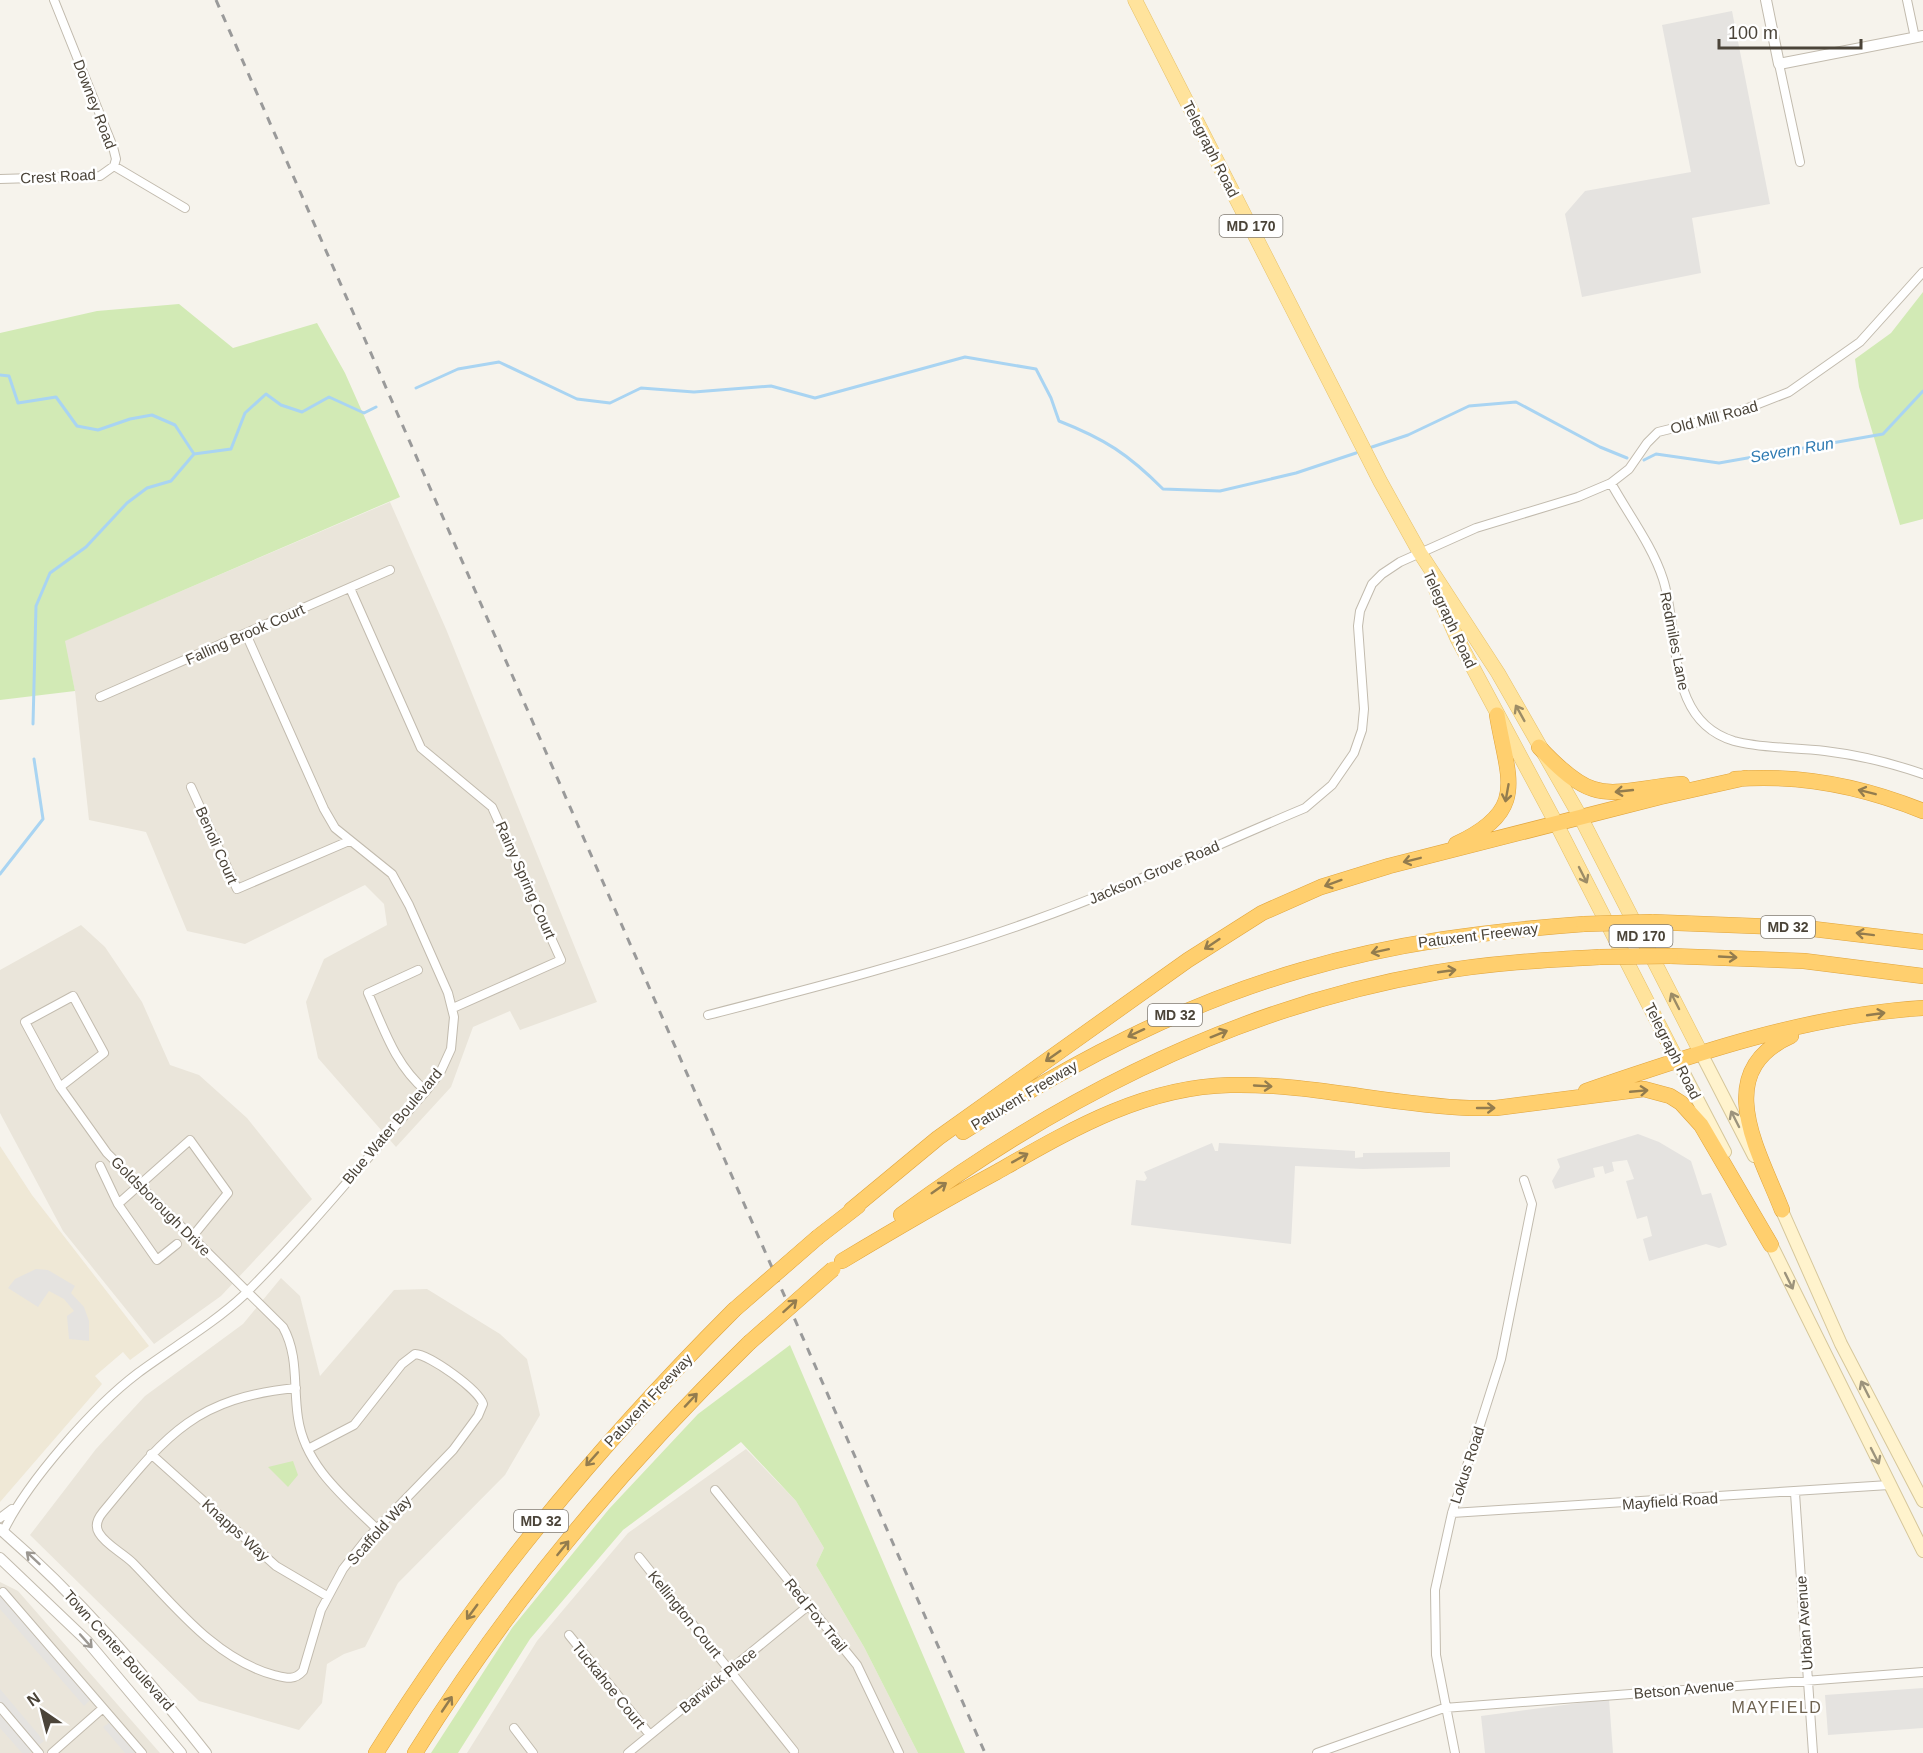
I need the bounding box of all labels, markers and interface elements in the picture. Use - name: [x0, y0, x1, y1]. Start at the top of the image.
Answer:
- scale bar: [1719, 12, 1862, 50]
- text: 100 m: [1728, 23, 1778, 43]
- street label: Downey Road: [70, 57, 120, 151]
- street label: Telegraph Road: [1179, 98, 1243, 200]
- street label: Crest Road: [20, 166, 96, 186]
- road number: MD 170: [1220, 215, 1282, 237]
- street label: Old Mill Road: [1668, 397, 1760, 437]
- water label: Severn Run: [1749, 434, 1835, 466]
- street label: Telegraph Road: [1420, 567, 1480, 671]
- street label: Redmiles Lane: [1657, 590, 1693, 692]
- street label: Falling Brook Court: [183, 600, 308, 668]
- one-way arrow: [1514, 705, 1526, 722]
- one-way arrow: [1502, 783, 1513, 802]
- one-way arrow: [1614, 786, 1634, 797]
- one-way arrow: [1858, 786, 1877, 798]
- street label: Benoli Court: [192, 804, 242, 887]
- street label: Rainy Spring Court: [492, 819, 560, 942]
- street label: Jackson Grove Road: [1086, 837, 1222, 907]
- one-way arrow: [1402, 855, 1421, 867]
- one-way arrow: [1578, 866, 1589, 884]
- one-way arrow: [1324, 879, 1343, 890]
- road number: MD 32: [1761, 916, 1815, 938]
- street label: Patuxent Freeway: [1417, 919, 1540, 951]
- road number: MD 170: [1610, 925, 1672, 947]
- one-way arrow: [1856, 928, 1875, 939]
- one-way arrow: [1204, 938, 1221, 950]
- one-way arrow: [1371, 945, 1390, 957]
- one-way arrow: [1717, 951, 1737, 962]
- one-way arrow: [1437, 965, 1457, 976]
- one-way arrow: [1668, 993, 1680, 1011]
- street label: Telegraph Road: [1641, 1000, 1705, 1102]
- road number: MD 32: [1148, 1004, 1202, 1026]
- one-way arrow: [1865, 1008, 1885, 1019]
- one-way arrow: [1210, 1027, 1228, 1038]
- one-way arrow: [1128, 1028, 1146, 1040]
- one-way arrow: [1045, 1050, 1061, 1062]
- street label: Patuxent Freeway: [968, 1056, 1081, 1133]
- street label: Blue Water Boulevard: [339, 1065, 445, 1187]
- one-way arrow: [1252, 1080, 1272, 1091]
- one-way arrow: [1629, 1085, 1649, 1096]
- one-way arrow: [1475, 1102, 1495, 1114]
- one-way arrow: [1729, 1110, 1740, 1128]
- one-way arrow: [1011, 1152, 1028, 1164]
- street label: Goldsborough Drive: [108, 1153, 214, 1259]
- one-way arrow: [930, 1182, 946, 1194]
- one-way arrow: [1783, 1272, 1795, 1290]
- one-way arrow: [783, 1299, 798, 1313]
- street label: Patuxent Freeway: [601, 1350, 696, 1450]
- one-way arrow: [1859, 1381, 1871, 1398]
- one-way arrow: [684, 1393, 698, 1408]
- street label: Lokus Road: [1447, 1424, 1487, 1506]
- one-way arrow: [1869, 1447, 1881, 1465]
- one-way arrow: [585, 1451, 599, 1466]
- street label: Mayfield Road: [1622, 1489, 1718, 1513]
- street label: Scaffold Way: [343, 1491, 415, 1568]
- street label: Knapps Way: [199, 1495, 273, 1565]
- road number: MD 32: [514, 1510, 568, 1532]
- one-way arrow: [557, 1540, 570, 1556]
- one-way arrow: [26, 1552, 41, 1566]
- street label: Kellington Court: [645, 1567, 726, 1661]
- street label: Red Fox Trail: [781, 1575, 851, 1655]
- street label: Urban Avenue: [1792, 1575, 1816, 1671]
- street label: Town Center Boulevard: [61, 1586, 177, 1714]
- one-way arrow: [465, 1604, 478, 1620]
- one-way arrow: [79, 1633, 93, 1648]
- street label: Tuckahoe Court: [569, 1638, 650, 1732]
- street label: Barwick Place: [676, 1644, 760, 1716]
- street label: Betson Avenue: [1633, 1676, 1735, 1702]
- north arrow: [12, 1681, 72, 1741]
- text: N: [24, 1689, 43, 1709]
- one-way arrow: [441, 1696, 454, 1713]
- district label: MAYFIELD: [1732, 1699, 1822, 1716]

